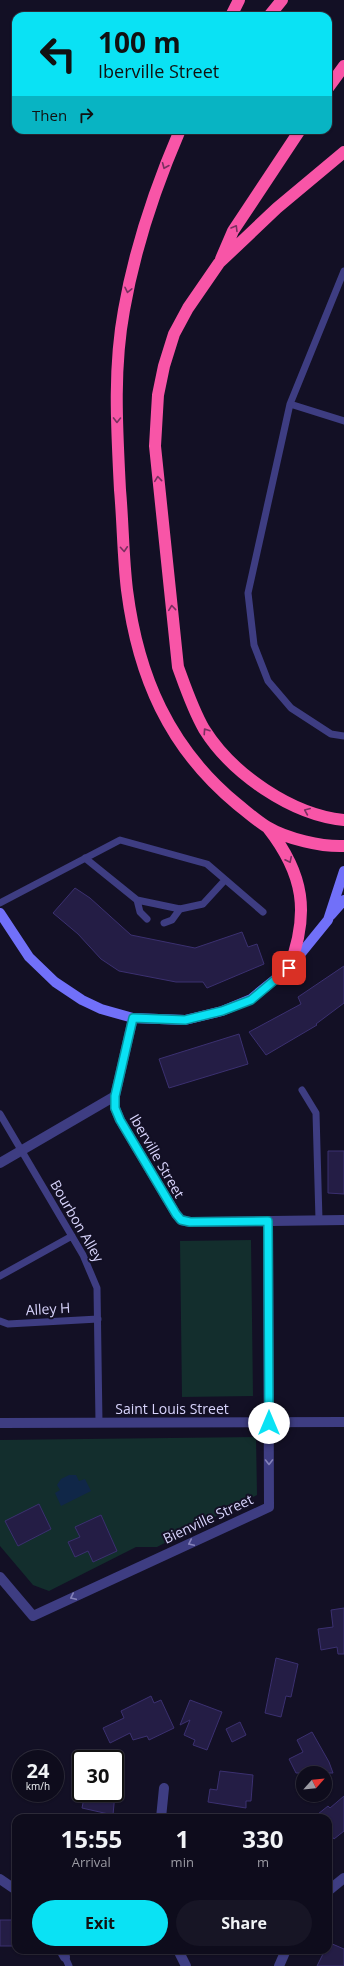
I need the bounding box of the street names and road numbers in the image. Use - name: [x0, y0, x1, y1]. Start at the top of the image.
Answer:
- street label: Iberville Street: [126, 1110, 189, 1201]
- street label: Bourbon Alley: [46, 1176, 109, 1266]
- street label: Alley H: [25, 1298, 71, 1319]
- street label: Saint Louis Street: [115, 1399, 229, 1418]
- street label: Bienville Street: [160, 1489, 256, 1548]

